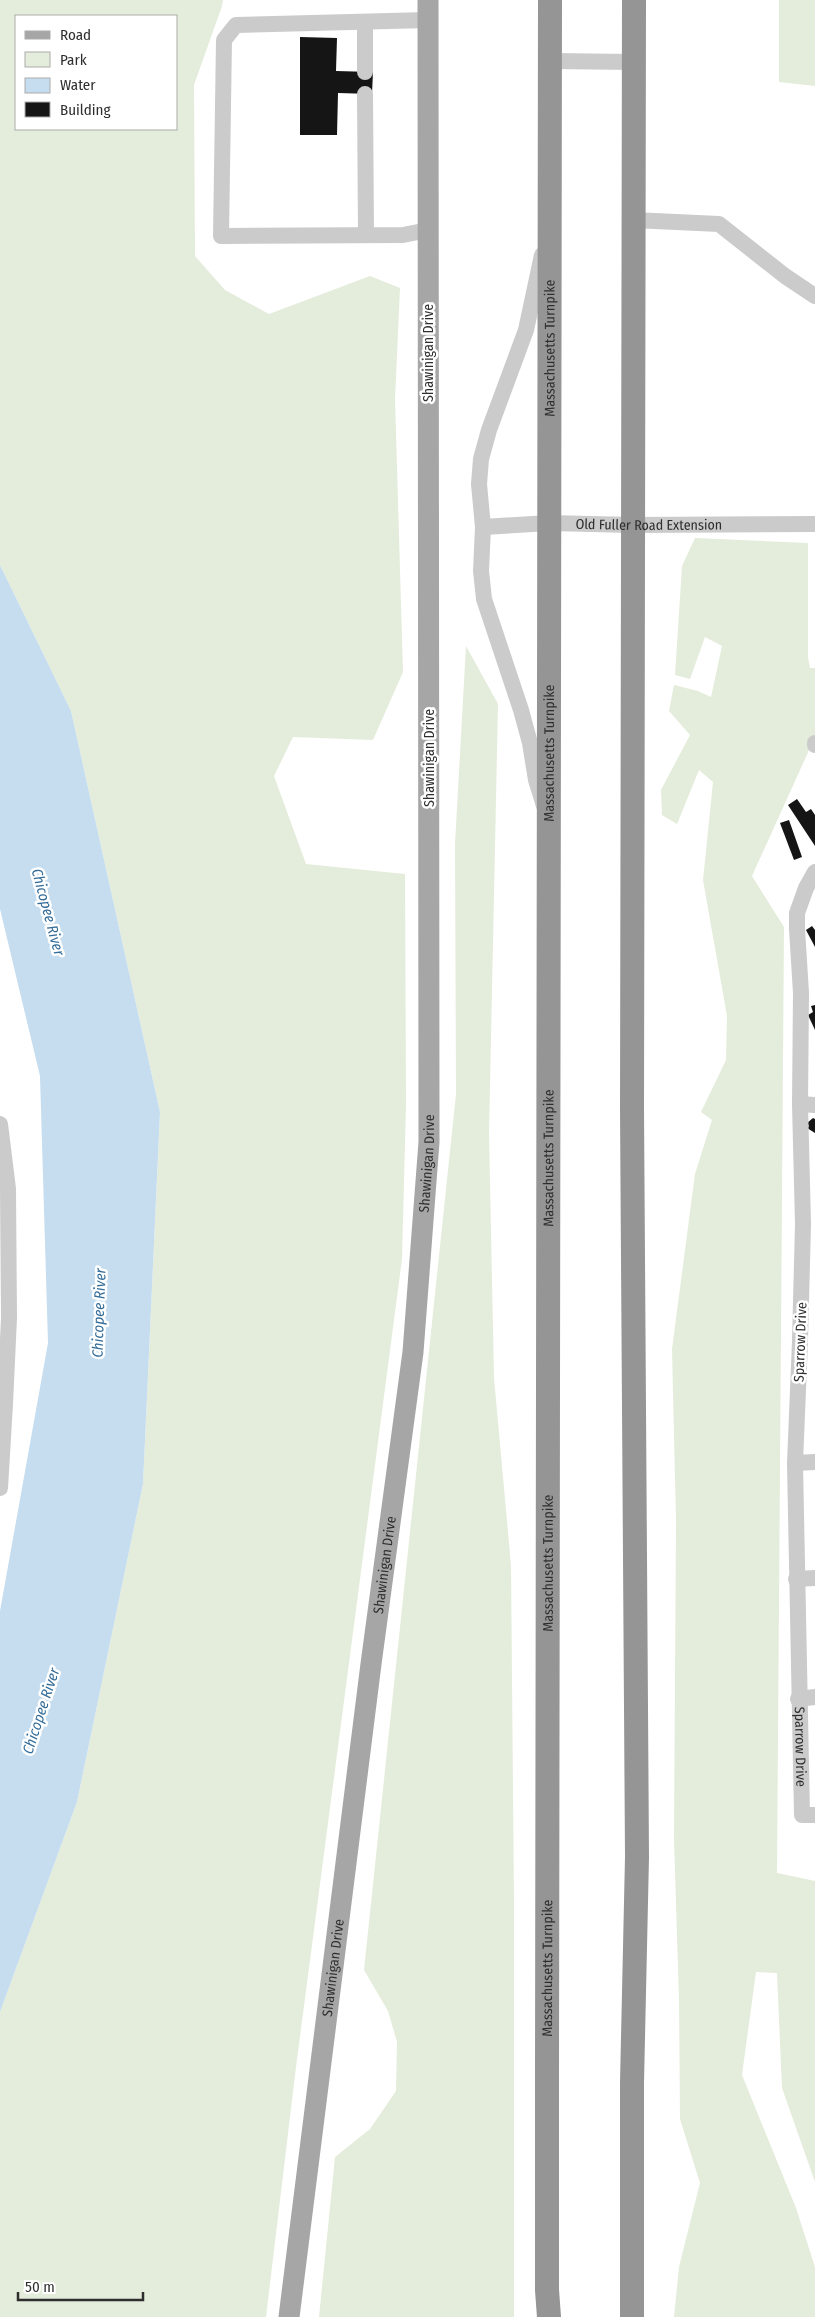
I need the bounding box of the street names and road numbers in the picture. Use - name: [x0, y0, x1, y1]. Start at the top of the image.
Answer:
- street label: Massachusetts Turnpike: [541, 279, 559, 417]
- street label: Shawinigan Drive: [420, 304, 437, 402]
- street label: Old Fuller Road Extension: [575, 516, 722, 534]
- street label: Massachusetts Turnpike: [541, 684, 558, 822]
- street label: Shawinigan Drive: [421, 709, 438, 807]
- street label: Massachusetts Turnpike: [540, 1089, 557, 1227]
- street label: Shawinigan Drive: [416, 1114, 438, 1213]
- street label: Sparrow Drive: [791, 1302, 810, 1382]
- street label: Massachusetts Turnpike: [540, 1494, 557, 1632]
- street label: Shawinigan Drive: [370, 1515, 400, 1615]
- street label: Sparrow Drive: [791, 1707, 809, 1787]
- street label: Massachusetts Turnpike: [539, 1899, 556, 2037]
- street label: Shawinigan Drive: [319, 1918, 348, 2018]

